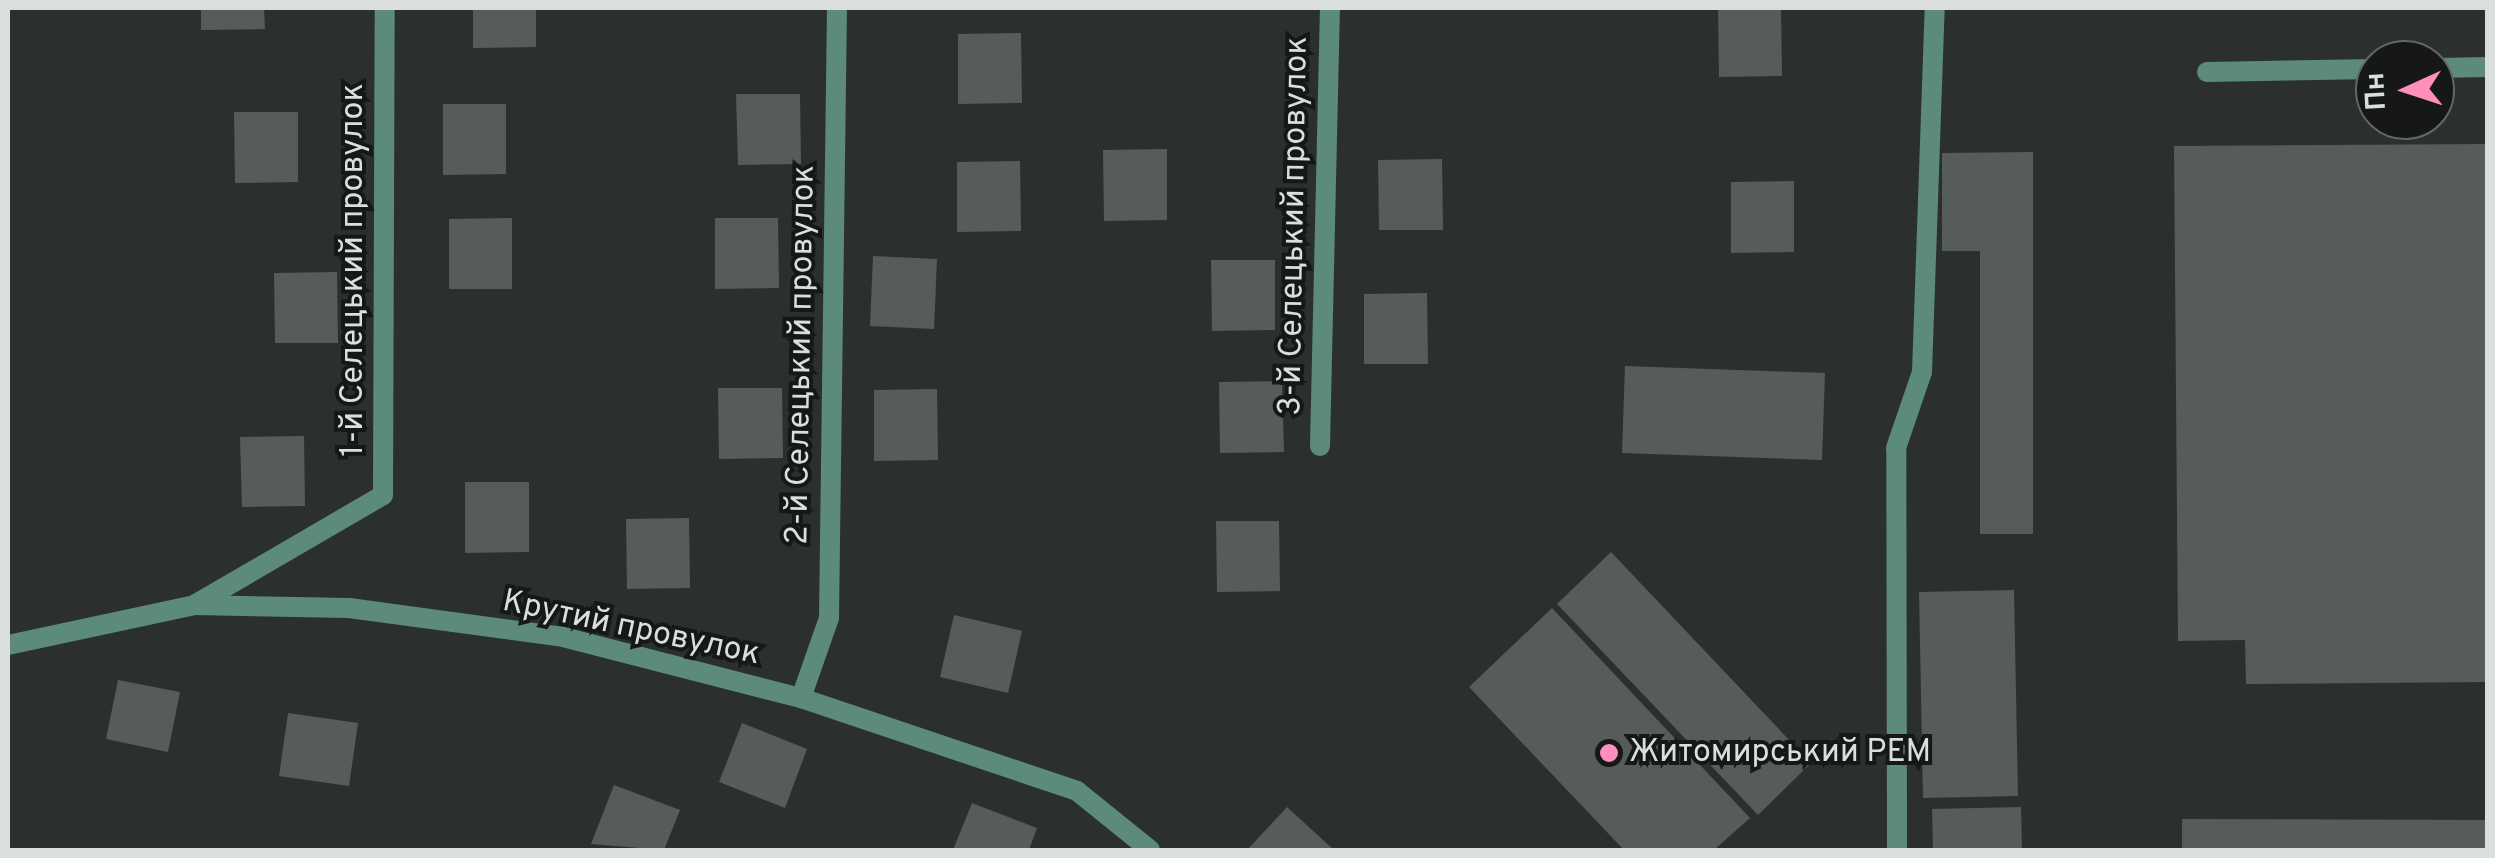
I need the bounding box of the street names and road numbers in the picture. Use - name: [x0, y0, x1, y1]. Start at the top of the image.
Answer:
- street label: 3-й Селецький провулок: [1272, 36, 1318, 416]
- street label: 1-й Селецький провулок: [335, 83, 373, 457]
- street label: 2-й Селецький провулок: [779, 165, 825, 545]
- street label: Крутий провулок: [499, 583, 763, 675]

